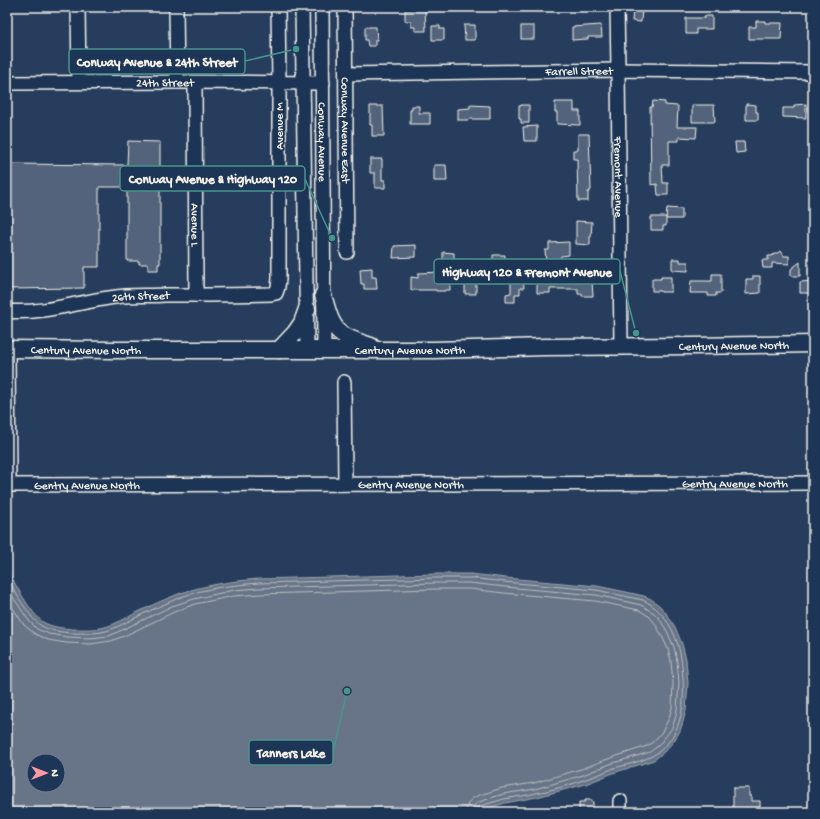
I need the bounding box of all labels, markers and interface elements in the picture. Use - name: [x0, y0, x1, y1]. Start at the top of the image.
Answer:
- callout: Conway Avenue & 24th Street: [69, 49, 245, 74]
- text: Conway Avenue & 24th Street: [76, 56, 239, 71]
- street label: Farrell Street: [544, 65, 614, 80]
- street label: 24th Street: [136, 77, 195, 91]
- street label: Conway Avenue East: [337, 77, 351, 184]
- street label: Avenue M: [274, 102, 288, 150]
- street label: Conway Avenue: [314, 102, 328, 183]
- street label: Fremont Avenue: [610, 135, 625, 218]
- callout: Conway Avenue & Highway 120: [120, 166, 305, 191]
- text: Conway Avenue & Highway 120: [128, 173, 298, 188]
- street label: Avenue L: [187, 203, 201, 247]
- callout: Highway 120 & Fremont Avenue: [434, 259, 620, 284]
- text: Highway 120 & Fremont Avenue: [442, 266, 613, 281]
- street label: 26th Street: [111, 290, 171, 306]
- street label: Century Avenue North: [679, 339, 790, 355]
- street label: Century Avenue North: [31, 344, 142, 359]
- street label: Century Avenue North: [355, 344, 466, 359]
- street label: Gentry Avenue North: [682, 478, 789, 492]
- street label: Gentry Avenue North: [358, 479, 465, 493]
- street label: Gentry Avenue North: [34, 480, 141, 494]
- callout: Tanners Lake: [249, 740, 333, 765]
- text: Tanners Lake: [256, 747, 326, 762]
- north arrow: [26, 753, 66, 793]
- text: N: [48, 769, 60, 777]

